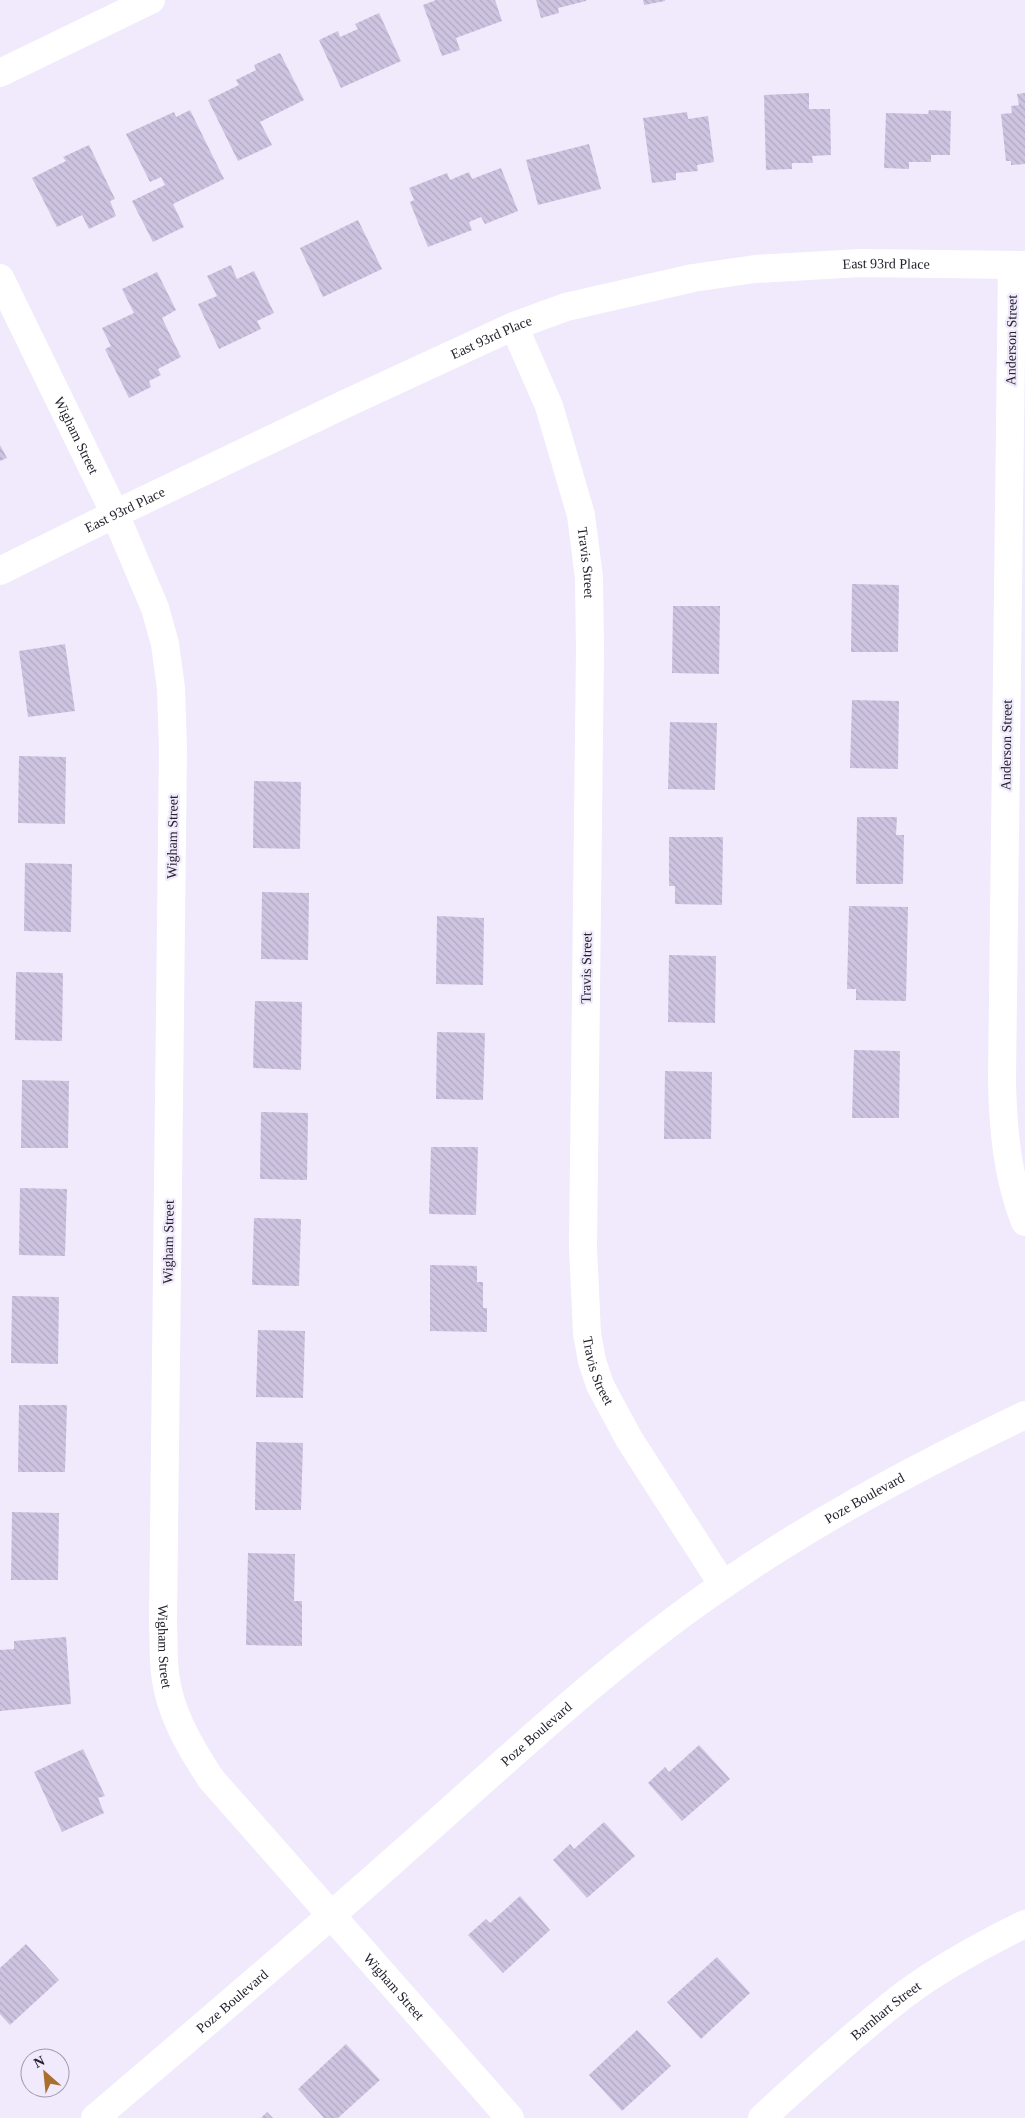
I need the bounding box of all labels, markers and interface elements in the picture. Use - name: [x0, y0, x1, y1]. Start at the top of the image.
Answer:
- street label: East 93rd Place: [842, 256, 930, 272]
- street label: Anderson Street: [1003, 294, 1020, 385]
- street label: East 93rd Place: [448, 313, 534, 362]
- street label: Wigham Street: [51, 395, 101, 477]
- street label: East 93rd Place: [82, 484, 167, 536]
- street label: Travis Street: [575, 526, 596, 599]
- street label: Anderson Street: [998, 699, 1015, 790]
- street label: Wigham Street: [164, 795, 181, 879]
- street label: Travis Street: [578, 932, 595, 1004]
- street label: Wigham Street: [160, 1200, 177, 1284]
- street label: Travis Street: [580, 1335, 616, 1408]
- street label: Poze Boulevard: [822, 1470, 907, 1527]
- street label: Wigham Street: [155, 1604, 174, 1690]
- street label: Poze Boulevard: [498, 1699, 575, 1769]
- street label: Wigham Street: [360, 1950, 427, 2023]
- street label: Poze Boulevard: [194, 1967, 271, 2036]
- street label: Barnhart Street: [848, 1978, 924, 2043]
- north arrow: [20, 2048, 70, 2098]
- text: N: [31, 2053, 47, 2071]

